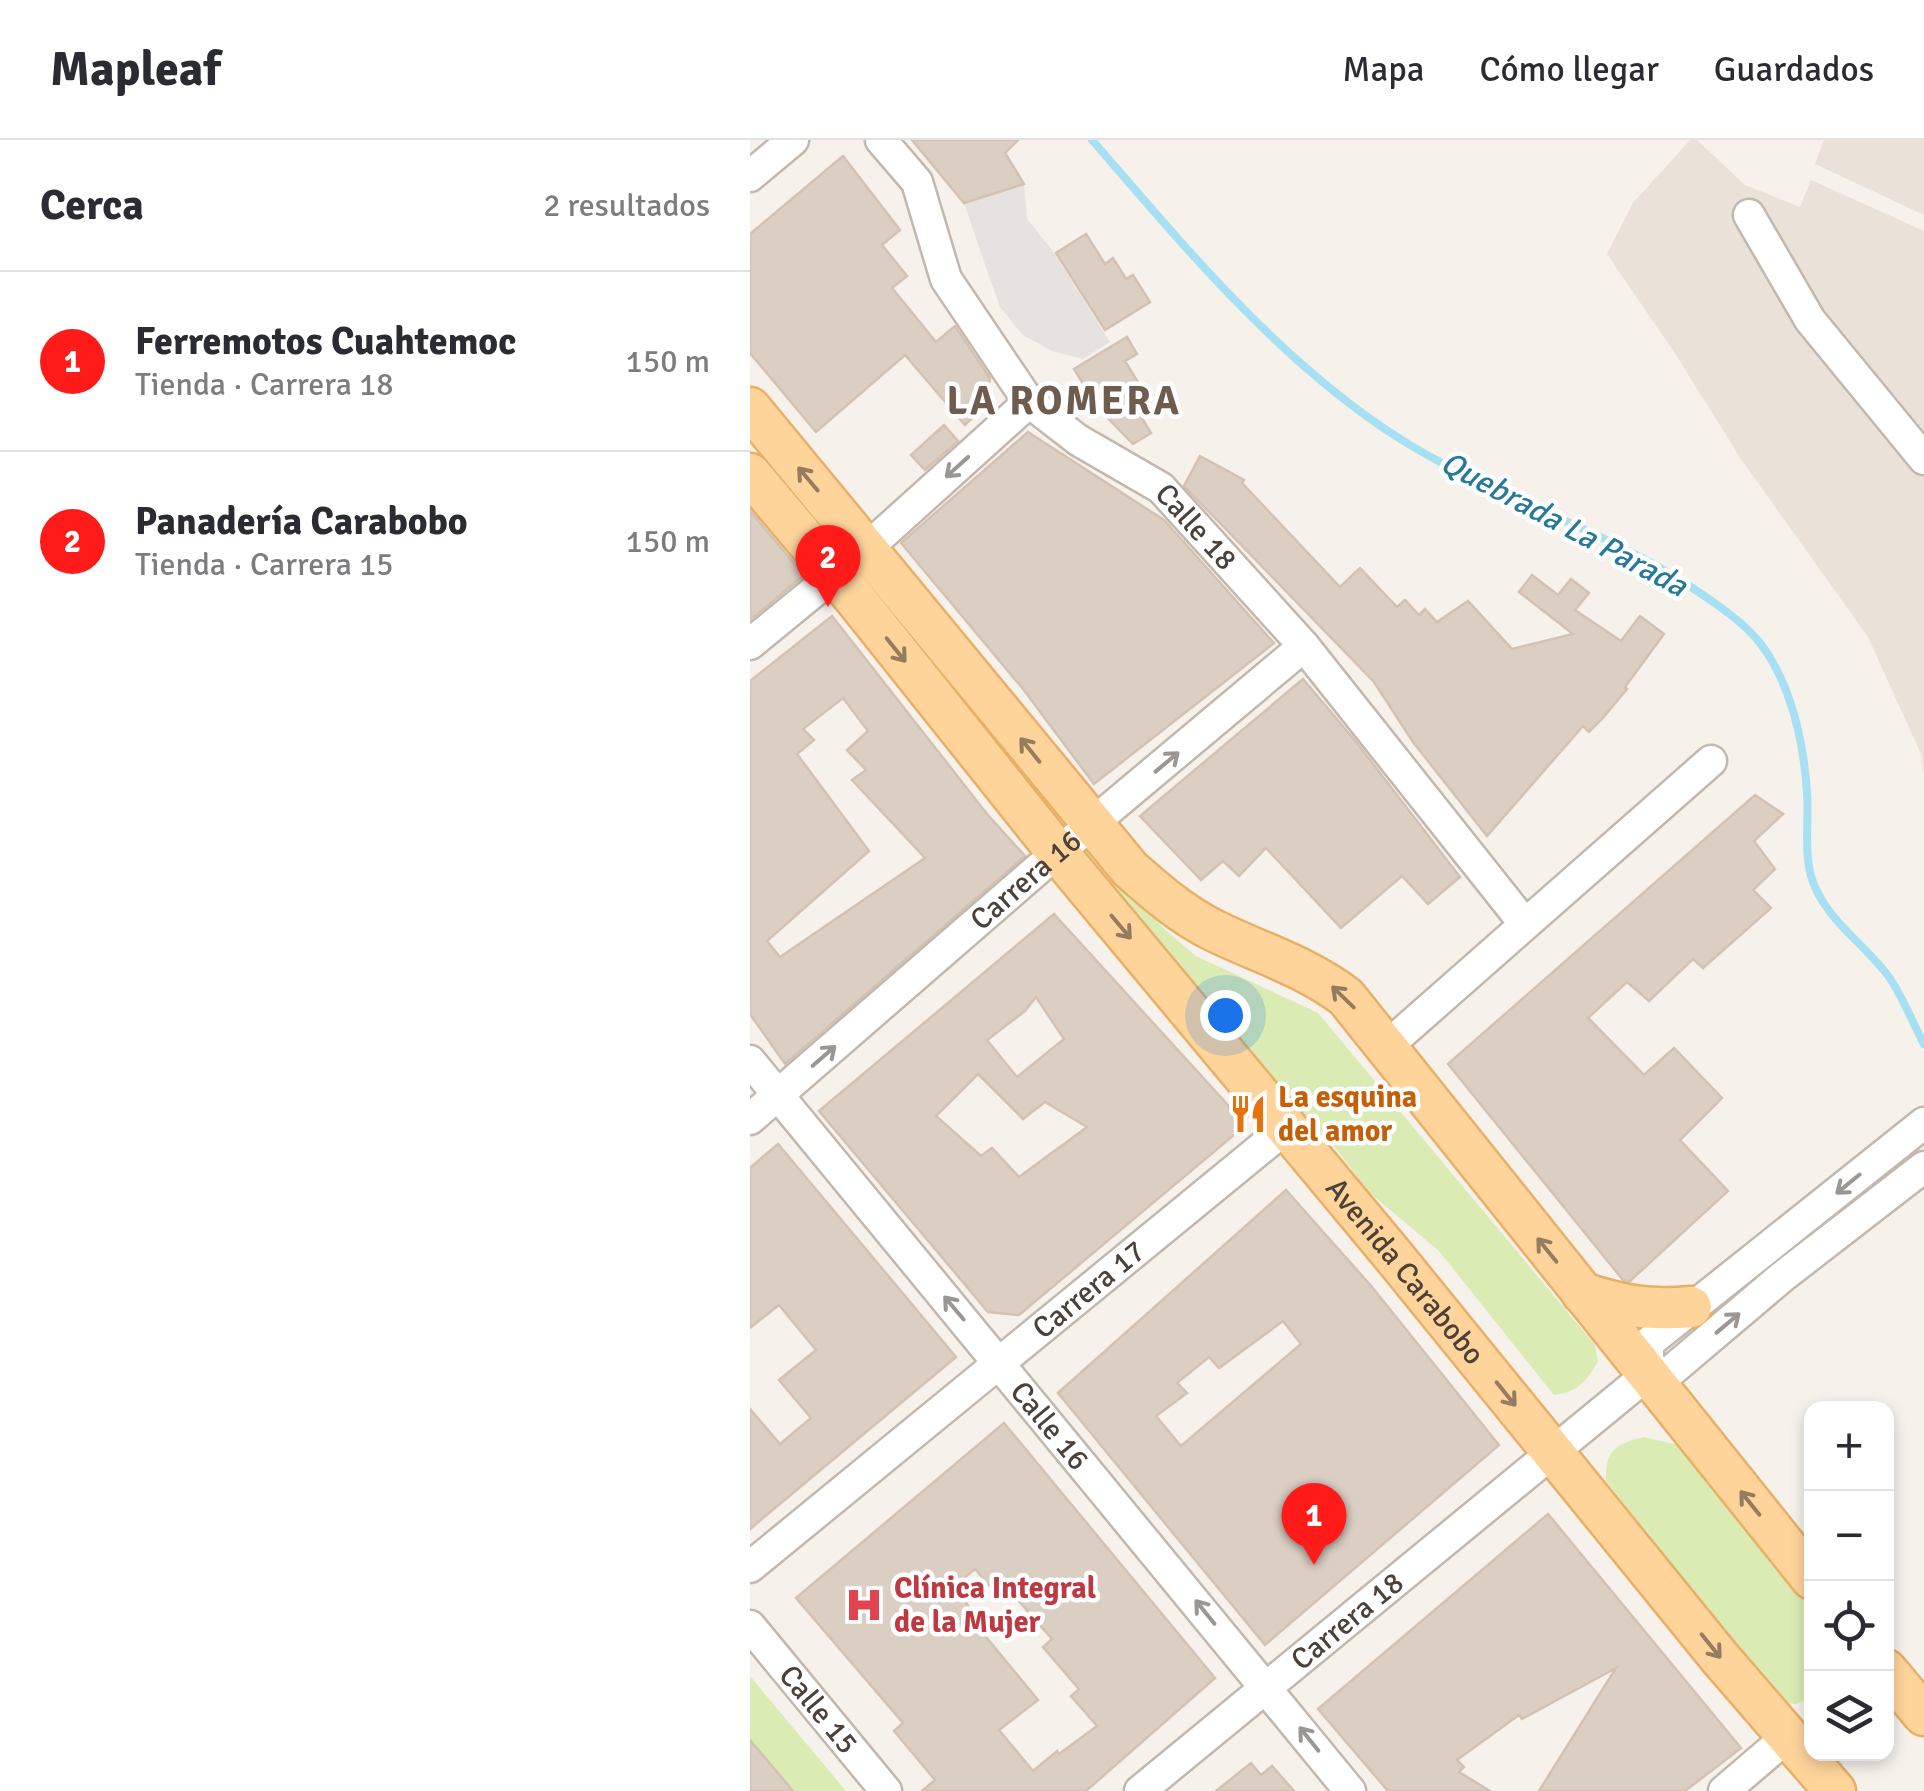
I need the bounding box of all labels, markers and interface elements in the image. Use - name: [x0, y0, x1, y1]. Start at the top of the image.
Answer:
- text: Mapleaf: [50, 40, 221, 99]
- text: Mapa: [1342, 48, 1425, 91]
- text: Cómo llegar: [1480, 48, 1659, 91]
- text: Guardados: [1714, 48, 1874, 91]
- text: Cerca: [40, 180, 144, 231]
- text: 2 resultados: [543, 186, 710, 225]
- text: Ferremotos Cuahtemoc: [135, 318, 516, 365]
- text: 1: [64, 342, 81, 381]
- text: 150 m: [626, 342, 710, 381]
- text: Tienda · Carrera 18: [135, 365, 394, 404]
- district label: LA ROMERA: [947, 376, 1181, 426]
- water label: Quebrada La Parada: [1434, 443, 1694, 606]
- one-way arrow: [945, 456, 970, 479]
- one-way arrow: [797, 466, 819, 492]
- street label: Calle 18: [1147, 476, 1245, 578]
- text: Panadería Carabobo: [135, 498, 468, 545]
- text: 2: [64, 522, 81, 561]
- text: 150 m: [626, 522, 710, 561]
- pin: 2: [796, 524, 860, 607]
- text: Tienda · Carrera 15: [135, 545, 394, 584]
- one-way arrow: [885, 636, 907, 662]
- one-way arrow: [1019, 737, 1041, 763]
- one-way arrow: [1154, 751, 1180, 773]
- street label: Carrera 16: [963, 822, 1089, 938]
- one-way arrow: [1110, 914, 1132, 940]
- one-way arrow: [1332, 985, 1356, 1009]
- your location: [1200, 990, 1251, 1041]
- one-way arrow: [811, 1044, 836, 1067]
- place label: La esquina del amor: [1278, 1079, 1417, 1150]
- restaurant icon: La esquina del amor: [1227, 1093, 1269, 1135]
- street label: Avenida Carabobo: [1318, 1170, 1493, 1372]
- one-way arrow: [1835, 1173, 1861, 1195]
- street label: Carrera 17: [1025, 1232, 1153, 1346]
- one-way arrow: [1537, 1237, 1559, 1263]
- one-way arrow: [943, 1295, 965, 1321]
- one-way arrow: [1714, 1312, 1740, 1334]
- street label: Calle 16: [1002, 1374, 1097, 1478]
- one-way arrow: [1495, 1380, 1516, 1407]
- map controls: [1804, 1401, 1894, 1761]
- button: +: [1804, 1401, 1894, 1491]
- pin: 1: [1282, 1482, 1346, 1565]
- one-way arrow: [1739, 1491, 1761, 1517]
- button: −: [1804, 1491, 1894, 1581]
- street label: Carrera 18: [1283, 1564, 1411, 1678]
- place label: Clínica Integral de la Mujer: [894, 1570, 1096, 1641]
- button: locate: [1804, 1581, 1894, 1671]
- hospital icon: Clínica Integral de la Mujer: [843, 1584, 885, 1626]
- one-way arrow: [1194, 1600, 1216, 1626]
- one-way arrow: [1700, 1633, 1722, 1659]
- street label: Calle 15: [771, 1657, 866, 1761]
- button: layers: [1804, 1671, 1894, 1761]
- one-way arrow: [1298, 1727, 1320, 1753]

